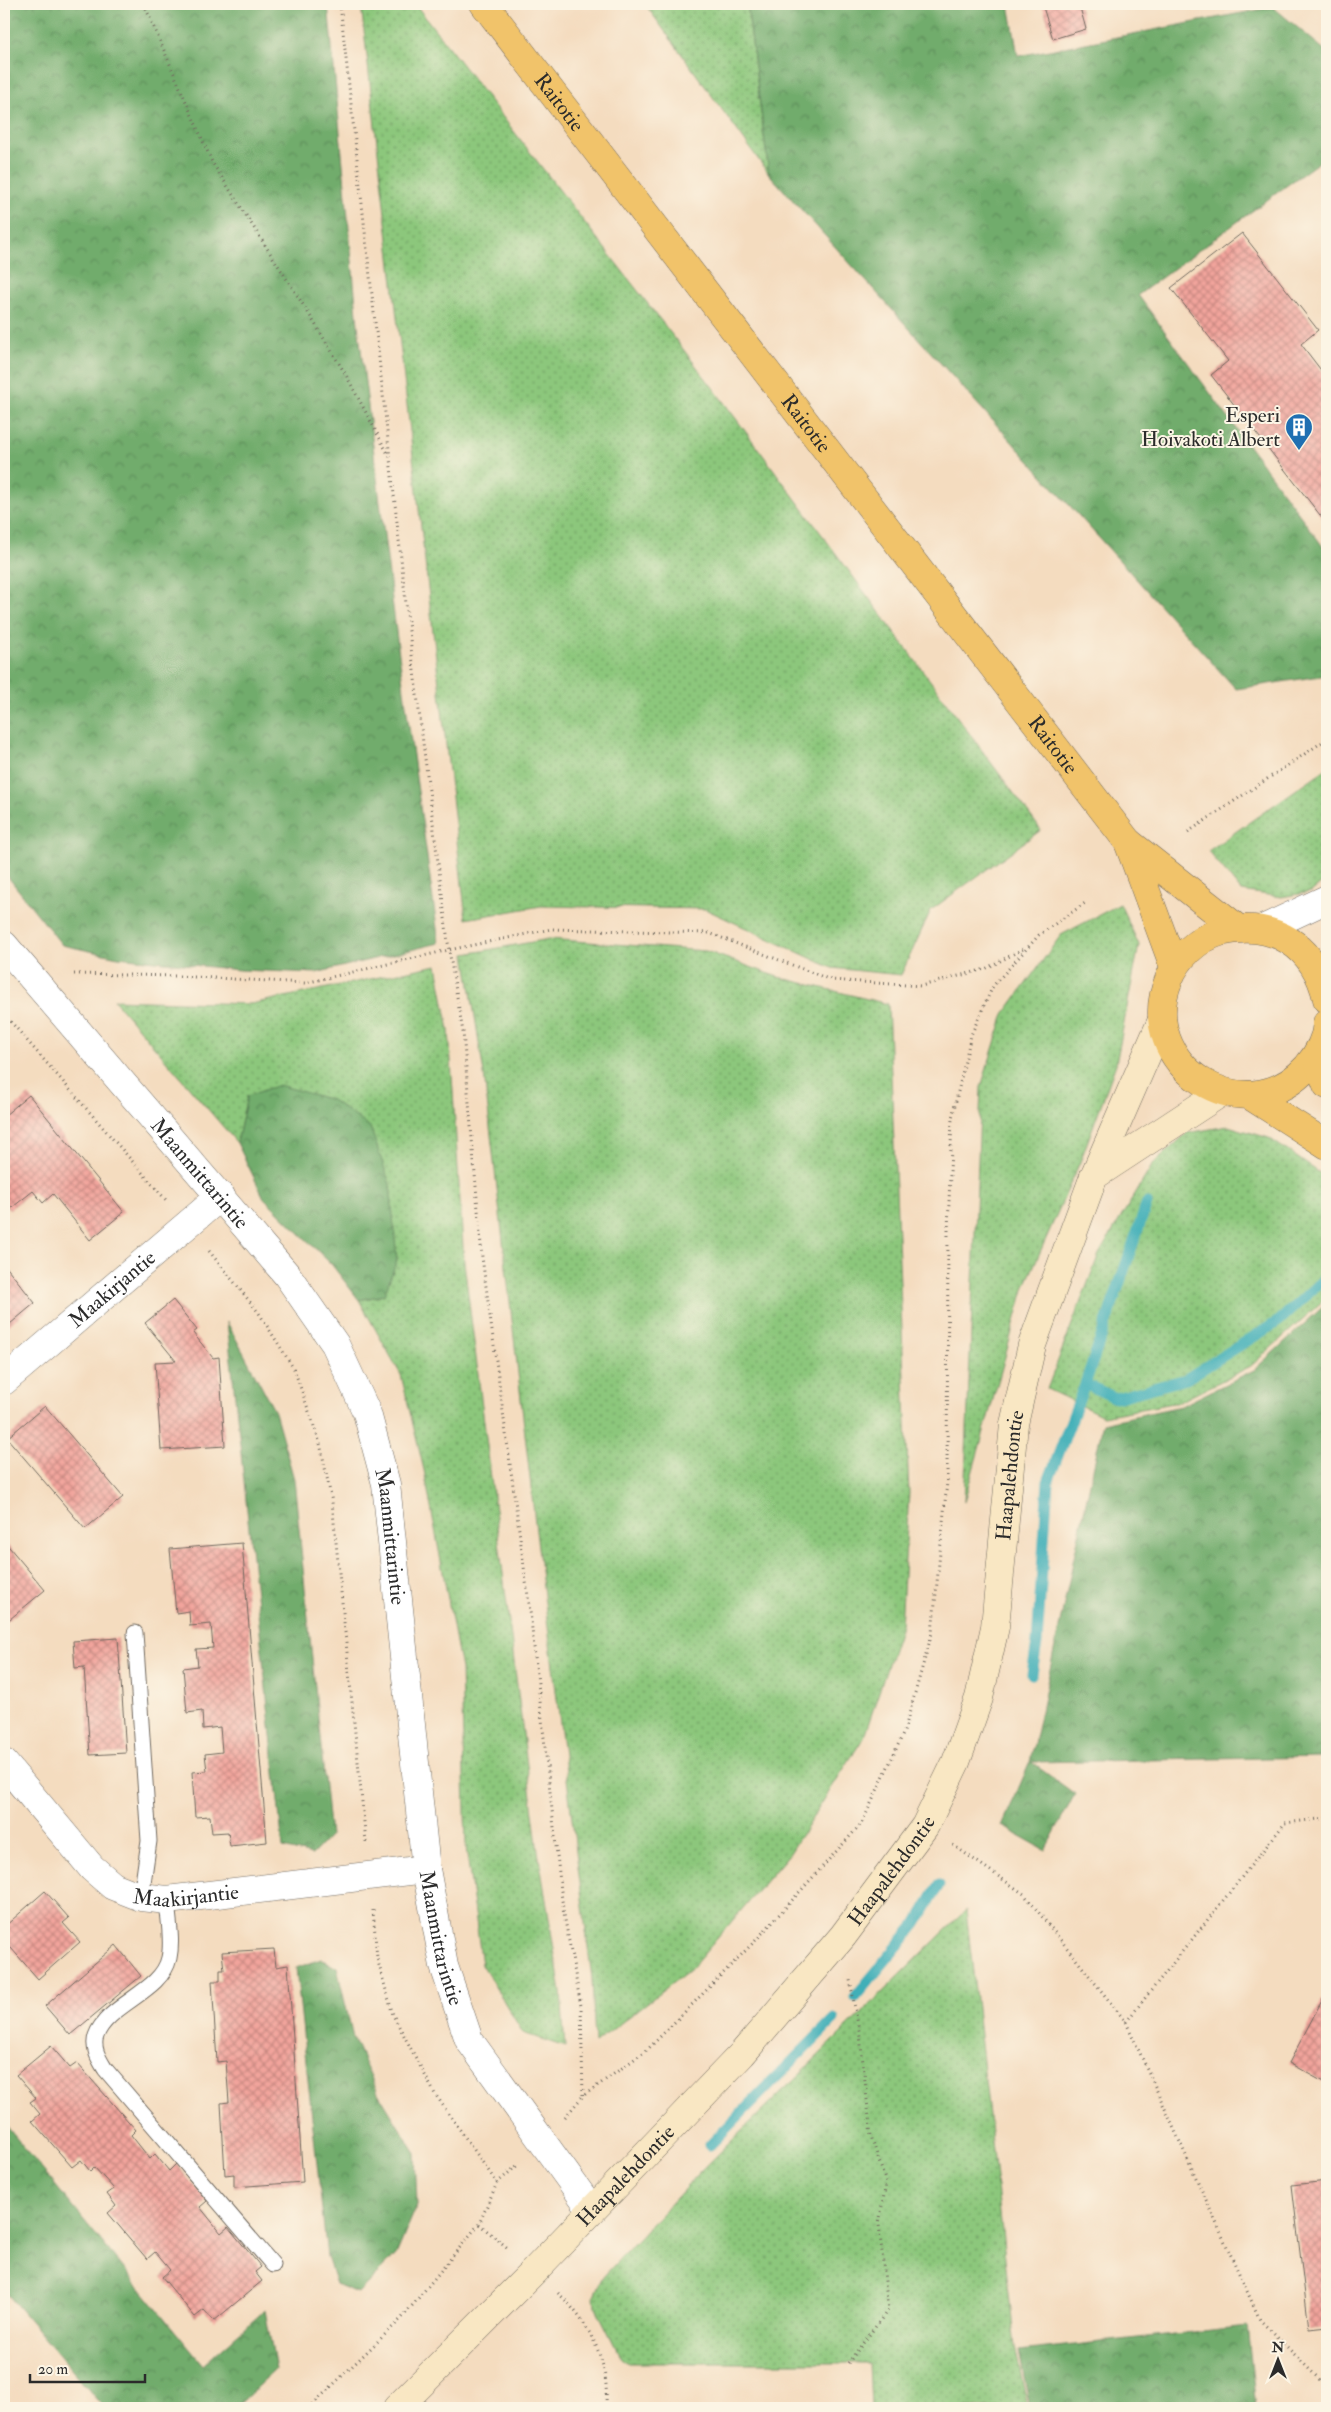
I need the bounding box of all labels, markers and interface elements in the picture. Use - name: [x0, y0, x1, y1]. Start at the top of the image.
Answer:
- street label: Raitotie: [528, 67, 591, 137]
- street label: Raitotie: [775, 389, 838, 458]
- place label: Esperi Hoivakoti Albert: [1141, 402, 1280, 453]
- building icon: Esperi Hoivakoti Albert: [1284, 412, 1314, 451]
- street label: Raitotie: [1022, 710, 1084, 780]
- street label: Maanmittarintie: [145, 1112, 255, 1235]
- street label: Maakirjantie: [63, 1244, 161, 1334]
- street label: Haapalehdontie: [990, 1407, 1030, 1542]
- street label: Maanmittarintie: [369, 1465, 412, 1606]
- street label: Haapalehdontie: [842, 1811, 941, 1931]
- street label: Maanmittarintie: [413, 1868, 470, 2009]
- street label: Maakirjantie: [132, 1878, 241, 1914]
- street label: Haapalehdontie: [570, 2119, 681, 2232]
- north arrow: [1254, 2334, 1304, 2384]
- text: N: [1271, 2339, 1285, 2356]
- scale bar: [30, 2352, 145, 2384]
- text: 20 m: [38, 2360, 68, 2379]

